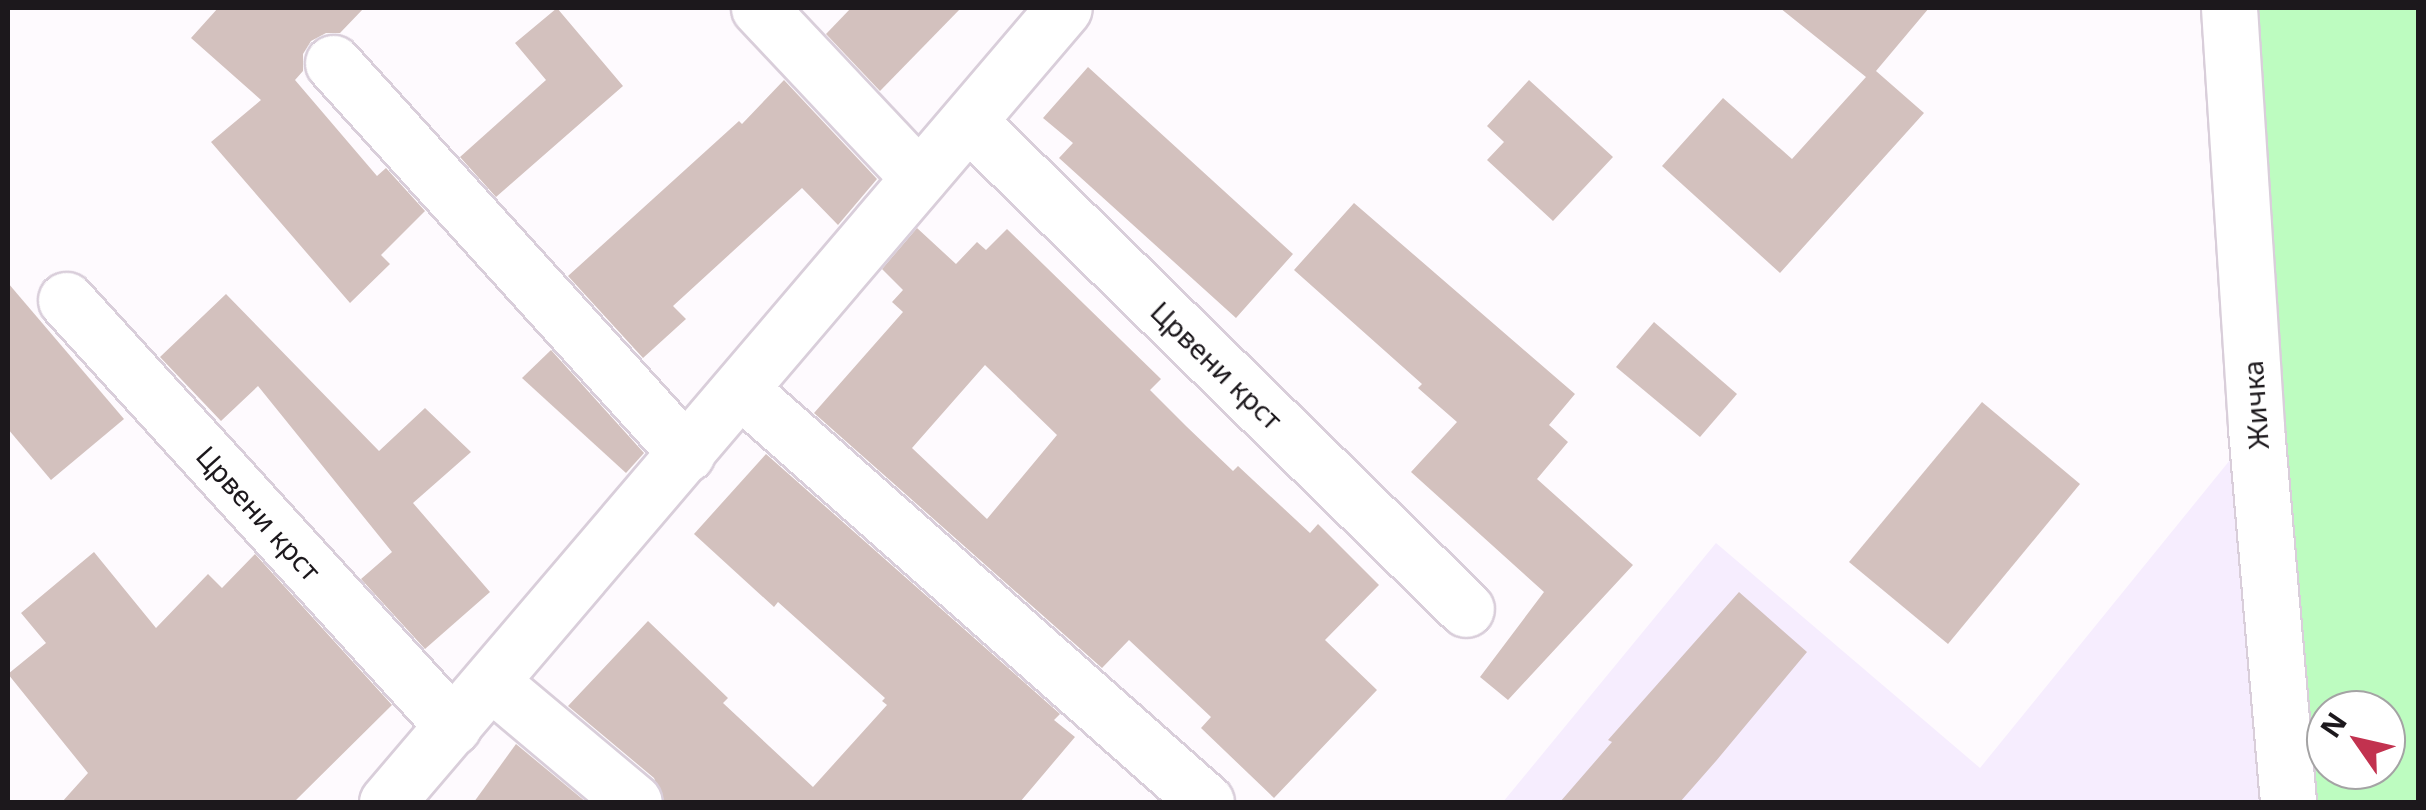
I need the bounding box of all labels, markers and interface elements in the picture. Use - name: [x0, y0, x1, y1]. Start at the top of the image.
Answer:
- street label: Црвени крст: [1144, 294, 1290, 436]
- street label: Жичка: [2235, 359, 2275, 451]
- street label: Црвени крст: [190, 439, 328, 587]
- north arrow: [2306, 690, 2406, 790]
- text: N: [2311, 704, 2355, 744]

